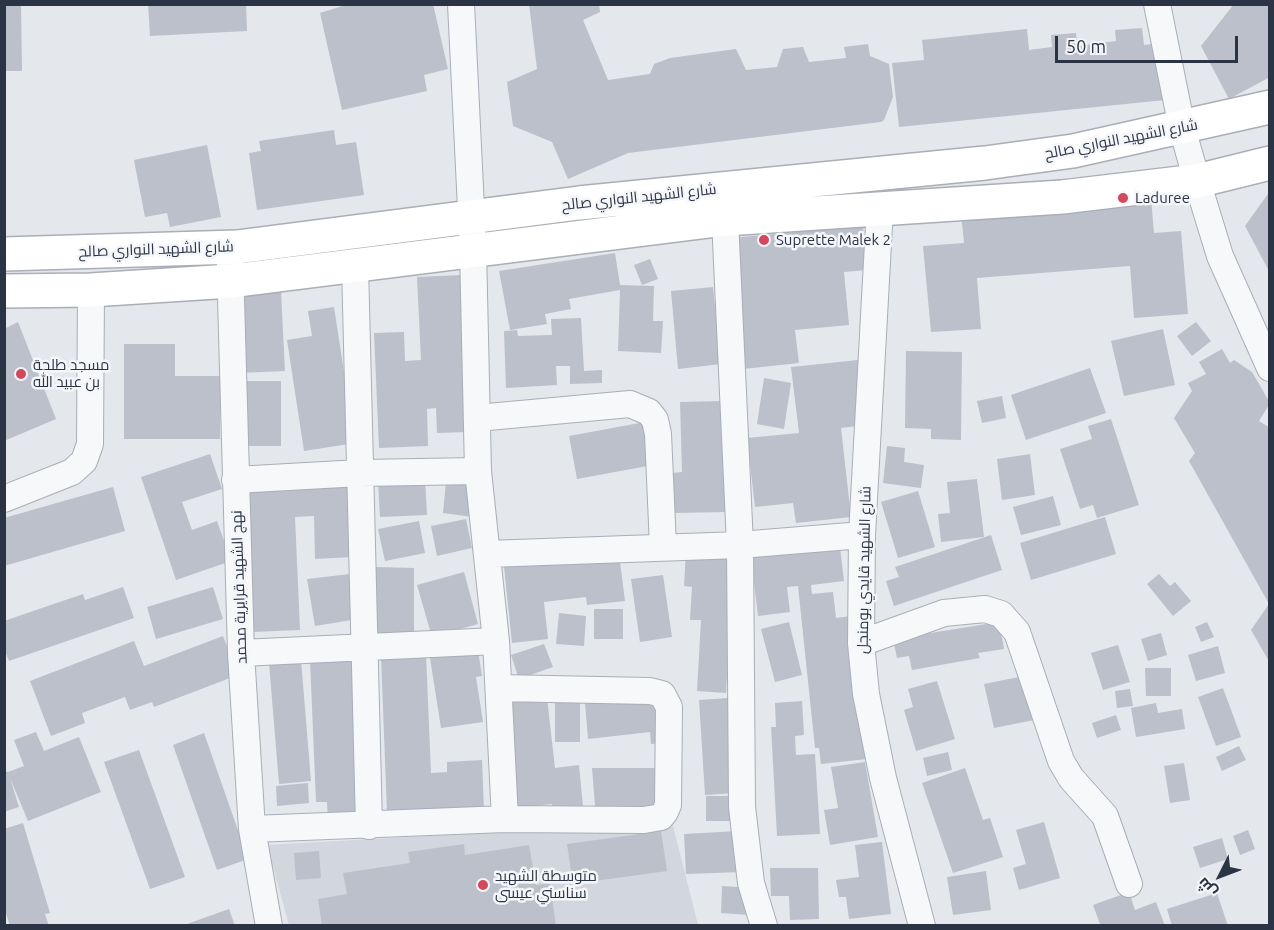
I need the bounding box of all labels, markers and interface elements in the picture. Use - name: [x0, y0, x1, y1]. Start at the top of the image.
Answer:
- scale bar: [1058, 24, 1241, 62]
- text: 50 m: [1066, 36, 1106, 56]
- street label: شارع الشهيد النواري صالح: [1043, 115, 1199, 163]
- street label: شارع الشهيد النواري صالح: [561, 180, 717, 214]
- place label: Laduree: [1135, 189, 1190, 207]
- marker: Laduree: [1116, 191, 1130, 205]
- place label: Suprette Malek 2: [776, 231, 891, 249]
- marker: Suprette Malek 2: [757, 233, 771, 247]
- street label: شارع الشهيد النواري صالح: [78, 237, 234, 261]
- place label: مسجد طلحة بن عبيد الله: [33, 356, 109, 391]
- marker: مسجد طلحة بن عبيد الله: [14, 367, 28, 381]
- street label: شارع الشهيد قايدي بومنجل: [854, 486, 874, 654]
- street label: نهج الشهيد قرايرية محمد: [227, 510, 251, 664]
- north arrow: [1190, 846, 1250, 906]
- place label: متوسطة الشهيد سناسني عيسى: [495, 867, 597, 902]
- text: ش: [1193, 874, 1220, 902]
- marker: متوسطة الشهيد سناسني عيسى: [476, 878, 490, 892]

